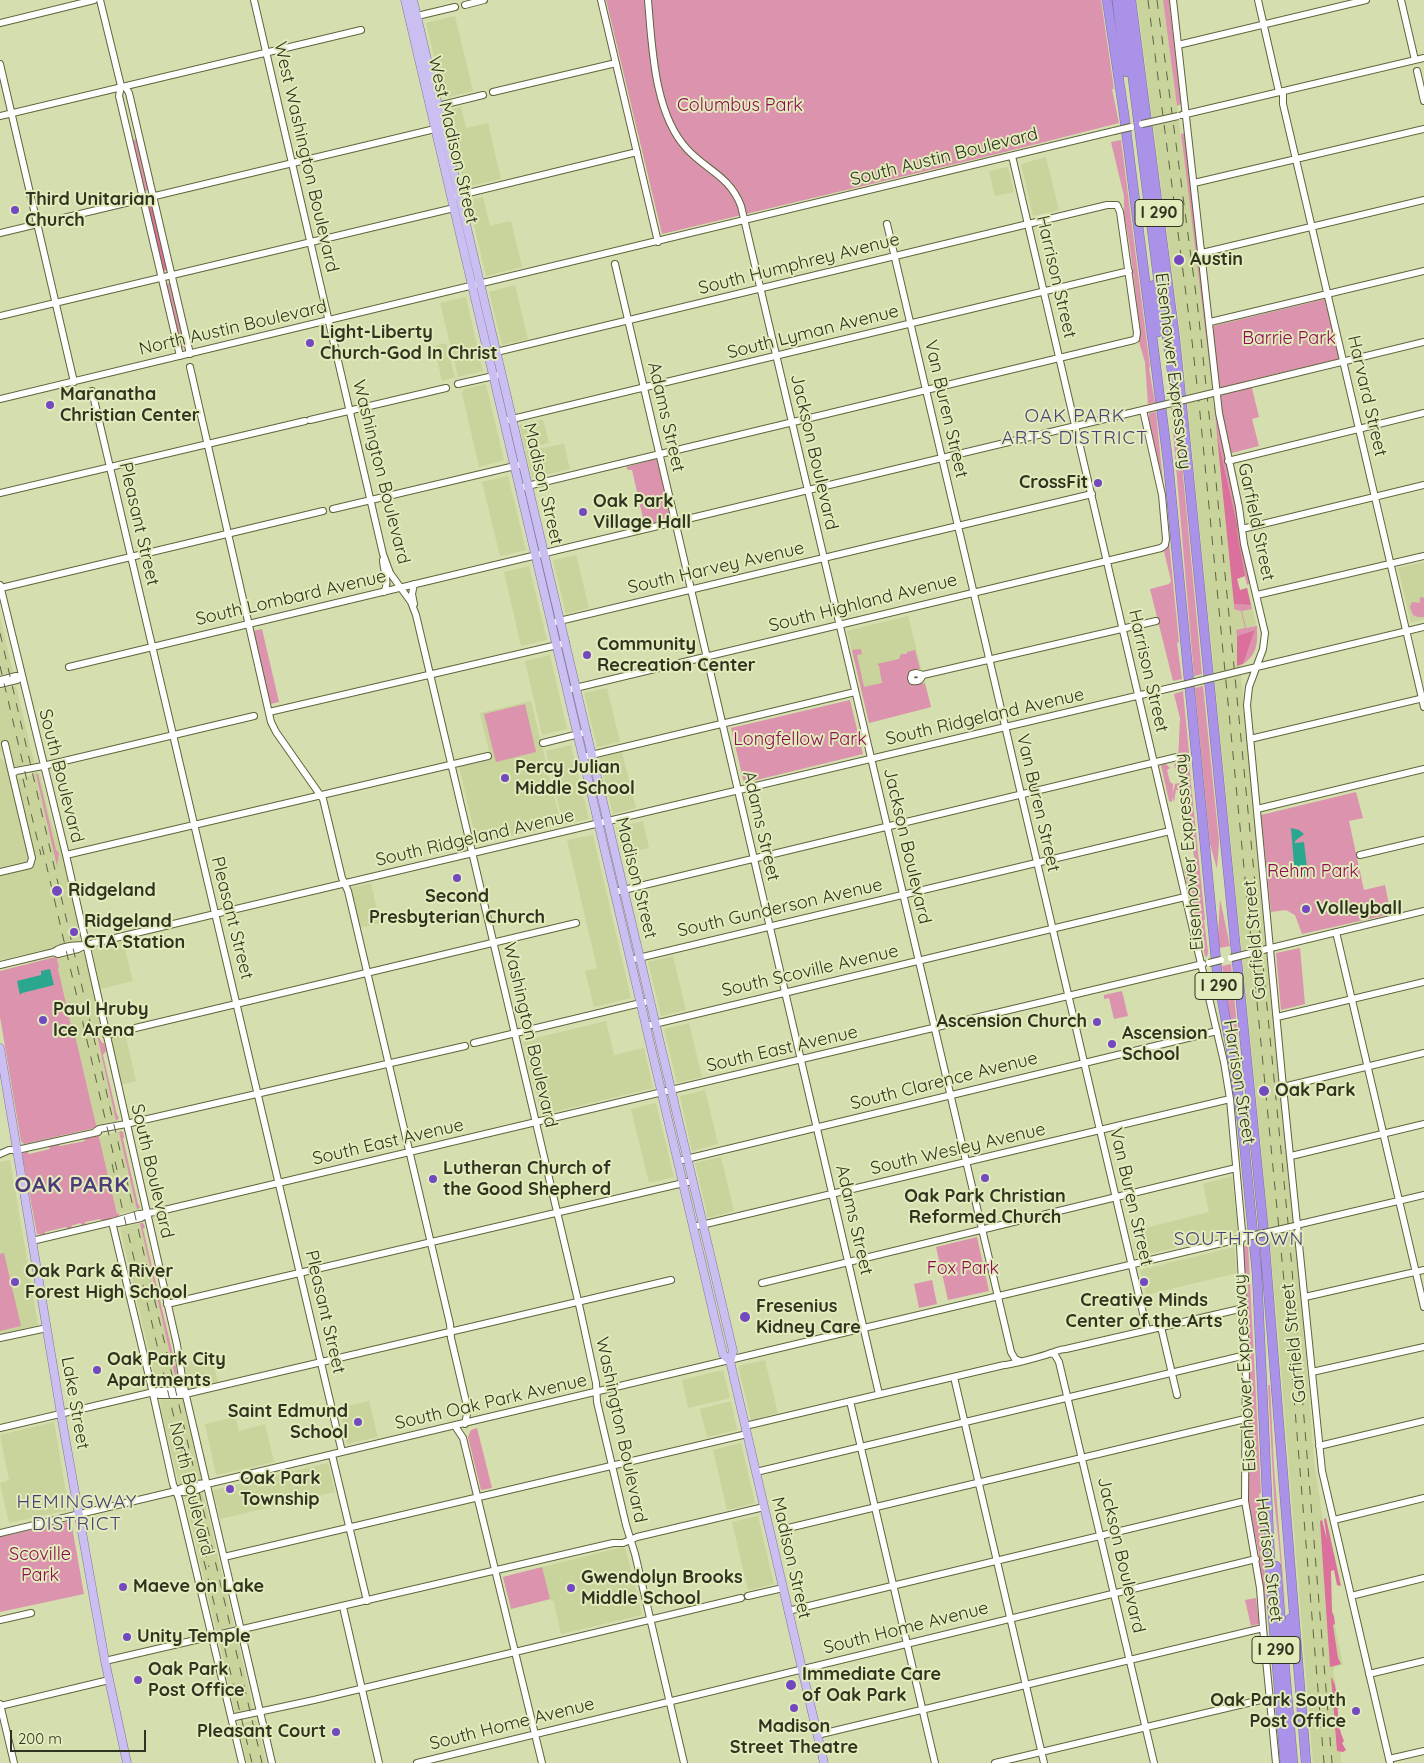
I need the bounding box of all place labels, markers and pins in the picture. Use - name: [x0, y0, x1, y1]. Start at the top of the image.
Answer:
- place label: Third Unitarian Church: [25, 189, 155, 232]
- marker: Third Unitarian Church: [9, 204, 21, 216]
- place label: Austin: [1190, 249, 1243, 271]
- marker: Austin: [1172, 253, 1186, 267]
- place label: Light-Liberty Church-God In Christ: [320, 322, 498, 364]
- marker: Light-Liberty Church-God In Christ: [304, 337, 316, 349]
- place label: Maranatha Christian Center: [60, 384, 200, 426]
- marker: Maranatha Christian Center: [44, 399, 56, 411]
- place label: CrossFit: [1019, 472, 1088, 494]
- marker: CrossFit: [1092, 477, 1104, 489]
- place label: Oak Park Village Hall: [593, 491, 691, 534]
- marker: Oak Park Village Hall: [577, 506, 589, 518]
- place label: Community Recreation Center: [597, 634, 756, 676]
- marker: Community Recreation Center: [581, 649, 593, 661]
- place label: Percy Julian Middle School: [515, 757, 635, 800]
- marker: Percy Julian Middle School: [499, 772, 511, 784]
- marker: Second Presbyterian Church: [451, 872, 463, 884]
- place label: Ridgeland: [68, 880, 156, 902]
- marker: Ridgeland: [50, 884, 64, 898]
- place label: Second Presbyterian Church: [369, 886, 545, 929]
- place label: Volleyball: [1316, 898, 1402, 920]
- marker: Volleyball: [1300, 903, 1312, 915]
- place label: Ridgeland CTA Station: [84, 911, 185, 954]
- marker: Ridgeland CTA Station: [68, 926, 80, 938]
- place label: Paul Hruby Ice Arena: [53, 999, 149, 1042]
- place label: Ascension Church: [936, 1011, 1087, 1033]
- marker: Paul Hruby Ice Arena: [37, 1014, 49, 1026]
- marker: Ascension Church: [1091, 1016, 1103, 1028]
- place label: Ascension School: [1122, 1023, 1208, 1066]
- marker: Ascension School: [1106, 1038, 1118, 1050]
- place label: Oak Park: [1275, 1080, 1355, 1102]
- marker: Oak Park: [1257, 1084, 1271, 1098]
- place label: Lutheran Church of the Good Shepherd: [443, 1158, 611, 1200]
- marker: Oak Park Christian Reformed Church: [979, 1172, 991, 1184]
- marker: Lutheran Church of the Good Shepherd: [427, 1173, 439, 1185]
- place label: Oak Park Christian Reformed Church: [904, 1186, 1066, 1228]
- place label: Oak Park & River Forest High School: [25, 1261, 187, 1304]
- marker: Oak Park & River Forest High School: [9, 1276, 21, 1288]
- marker: Creative Minds Center of the Arts: [1138, 1276, 1150, 1288]
- place label: Creative Minds Center of the Arts: [1066, 1290, 1222, 1332]
- place label: Fresenius Kidney Care: [756, 1296, 861, 1338]
- marker: Fresenius Kidney Care: [738, 1310, 752, 1324]
- place label: Oak Park City Apartments: [107, 1349, 226, 1392]
- marker: Oak Park City Apartments: [91, 1364, 103, 1376]
- place label: Saint Edmund School: [228, 1401, 348, 1444]
- marker: Saint Edmund School: [352, 1416, 364, 1428]
- place label: Oak Park Township: [240, 1468, 320, 1510]
- marker: Oak Park Township: [224, 1483, 236, 1495]
- place label: Gwendolyn Brooks Middle School: [581, 1567, 743, 1610]
- place label: Maeve on Lake: [133, 1576, 264, 1598]
- marker: Maeve on Lake: [117, 1581, 129, 1593]
- marker: Gwendolyn Brooks Middle School: [565, 1582, 577, 1594]
- place label: Unity Temple: [137, 1626, 251, 1648]
- marker: Unity Temple: [121, 1631, 133, 1643]
- place label: Oak Park Post Office: [148, 1659, 245, 1702]
- place label: Immediate Care of Oak Park: [802, 1664, 941, 1706]
- marker: Oak Park Post Office: [132, 1674, 144, 1686]
- marker: Immediate Care of Oak Park: [784, 1678, 798, 1692]
- place label: Oak Park South Post Office: [1210, 1690, 1346, 1732]
- marker: Madison Street Theatre: [788, 1702, 800, 1714]
- marker: Oak Park South Post Office: [1350, 1705, 1362, 1717]
- place label: Madison Street Theatre: [730, 1716, 858, 1758]
- place label: Pleasant Court: [197, 1721, 326, 1743]
- marker: Pleasant Court: [330, 1726, 342, 1738]

